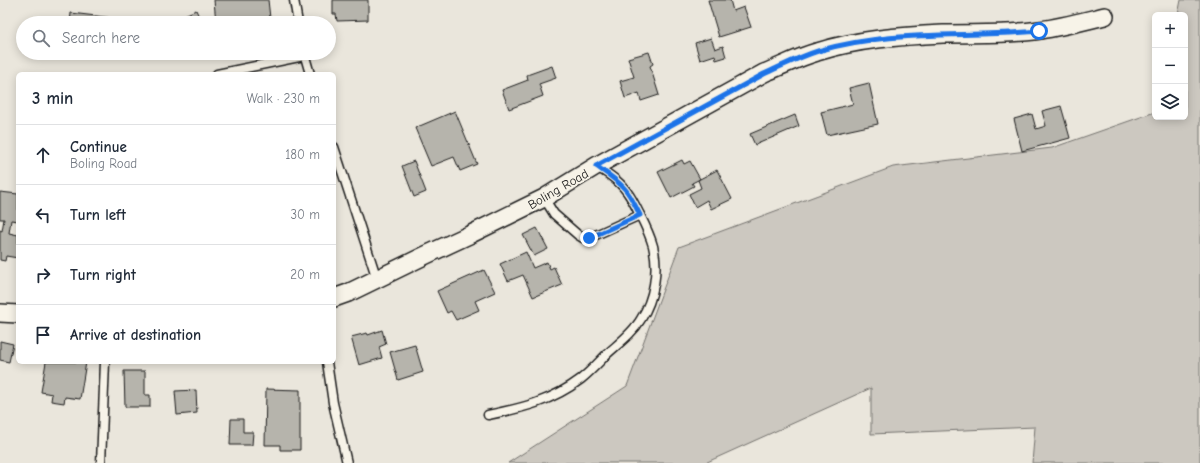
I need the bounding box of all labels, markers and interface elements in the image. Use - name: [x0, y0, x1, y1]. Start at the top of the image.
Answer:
- map controls: [1152, 12, 1188, 120]
- button: +: [1152, 12, 1188, 48]
- search box: [16, 16, 336, 60]
- route start: [1030, 22, 1048, 40]
- icon: search: [30, 27, 52, 49]
- text: Search here: [62, 29, 140, 47]
- button: −: [1152, 48, 1188, 84]
- button: layers: [1152, 84, 1188, 120]
- text: 3 min: [32, 89, 73, 108]
- text: Walk · 230 m: [246, 91, 320, 106]
- text: Continue: [70, 138, 127, 156]
- icon: ahead: [32, 144, 54, 166]
- text: 180 m: [285, 147, 320, 162]
- text: Boling Road: [70, 156, 137, 171]
- street label: Boling Road: [525, 166, 591, 212]
- icon: left: [32, 204, 54, 226]
- text: Turn left: [70, 206, 126, 224]
- text: 30 m: [290, 207, 320, 222]
- route end: [580, 229, 598, 247]
- icon: right: [32, 264, 54, 286]
- text: Turn right: [70, 266, 136, 284]
- text: 20 m: [290, 267, 320, 282]
- icon: arrive: [32, 324, 54, 346]
- text: Arrive at destination: [70, 326, 201, 344]

